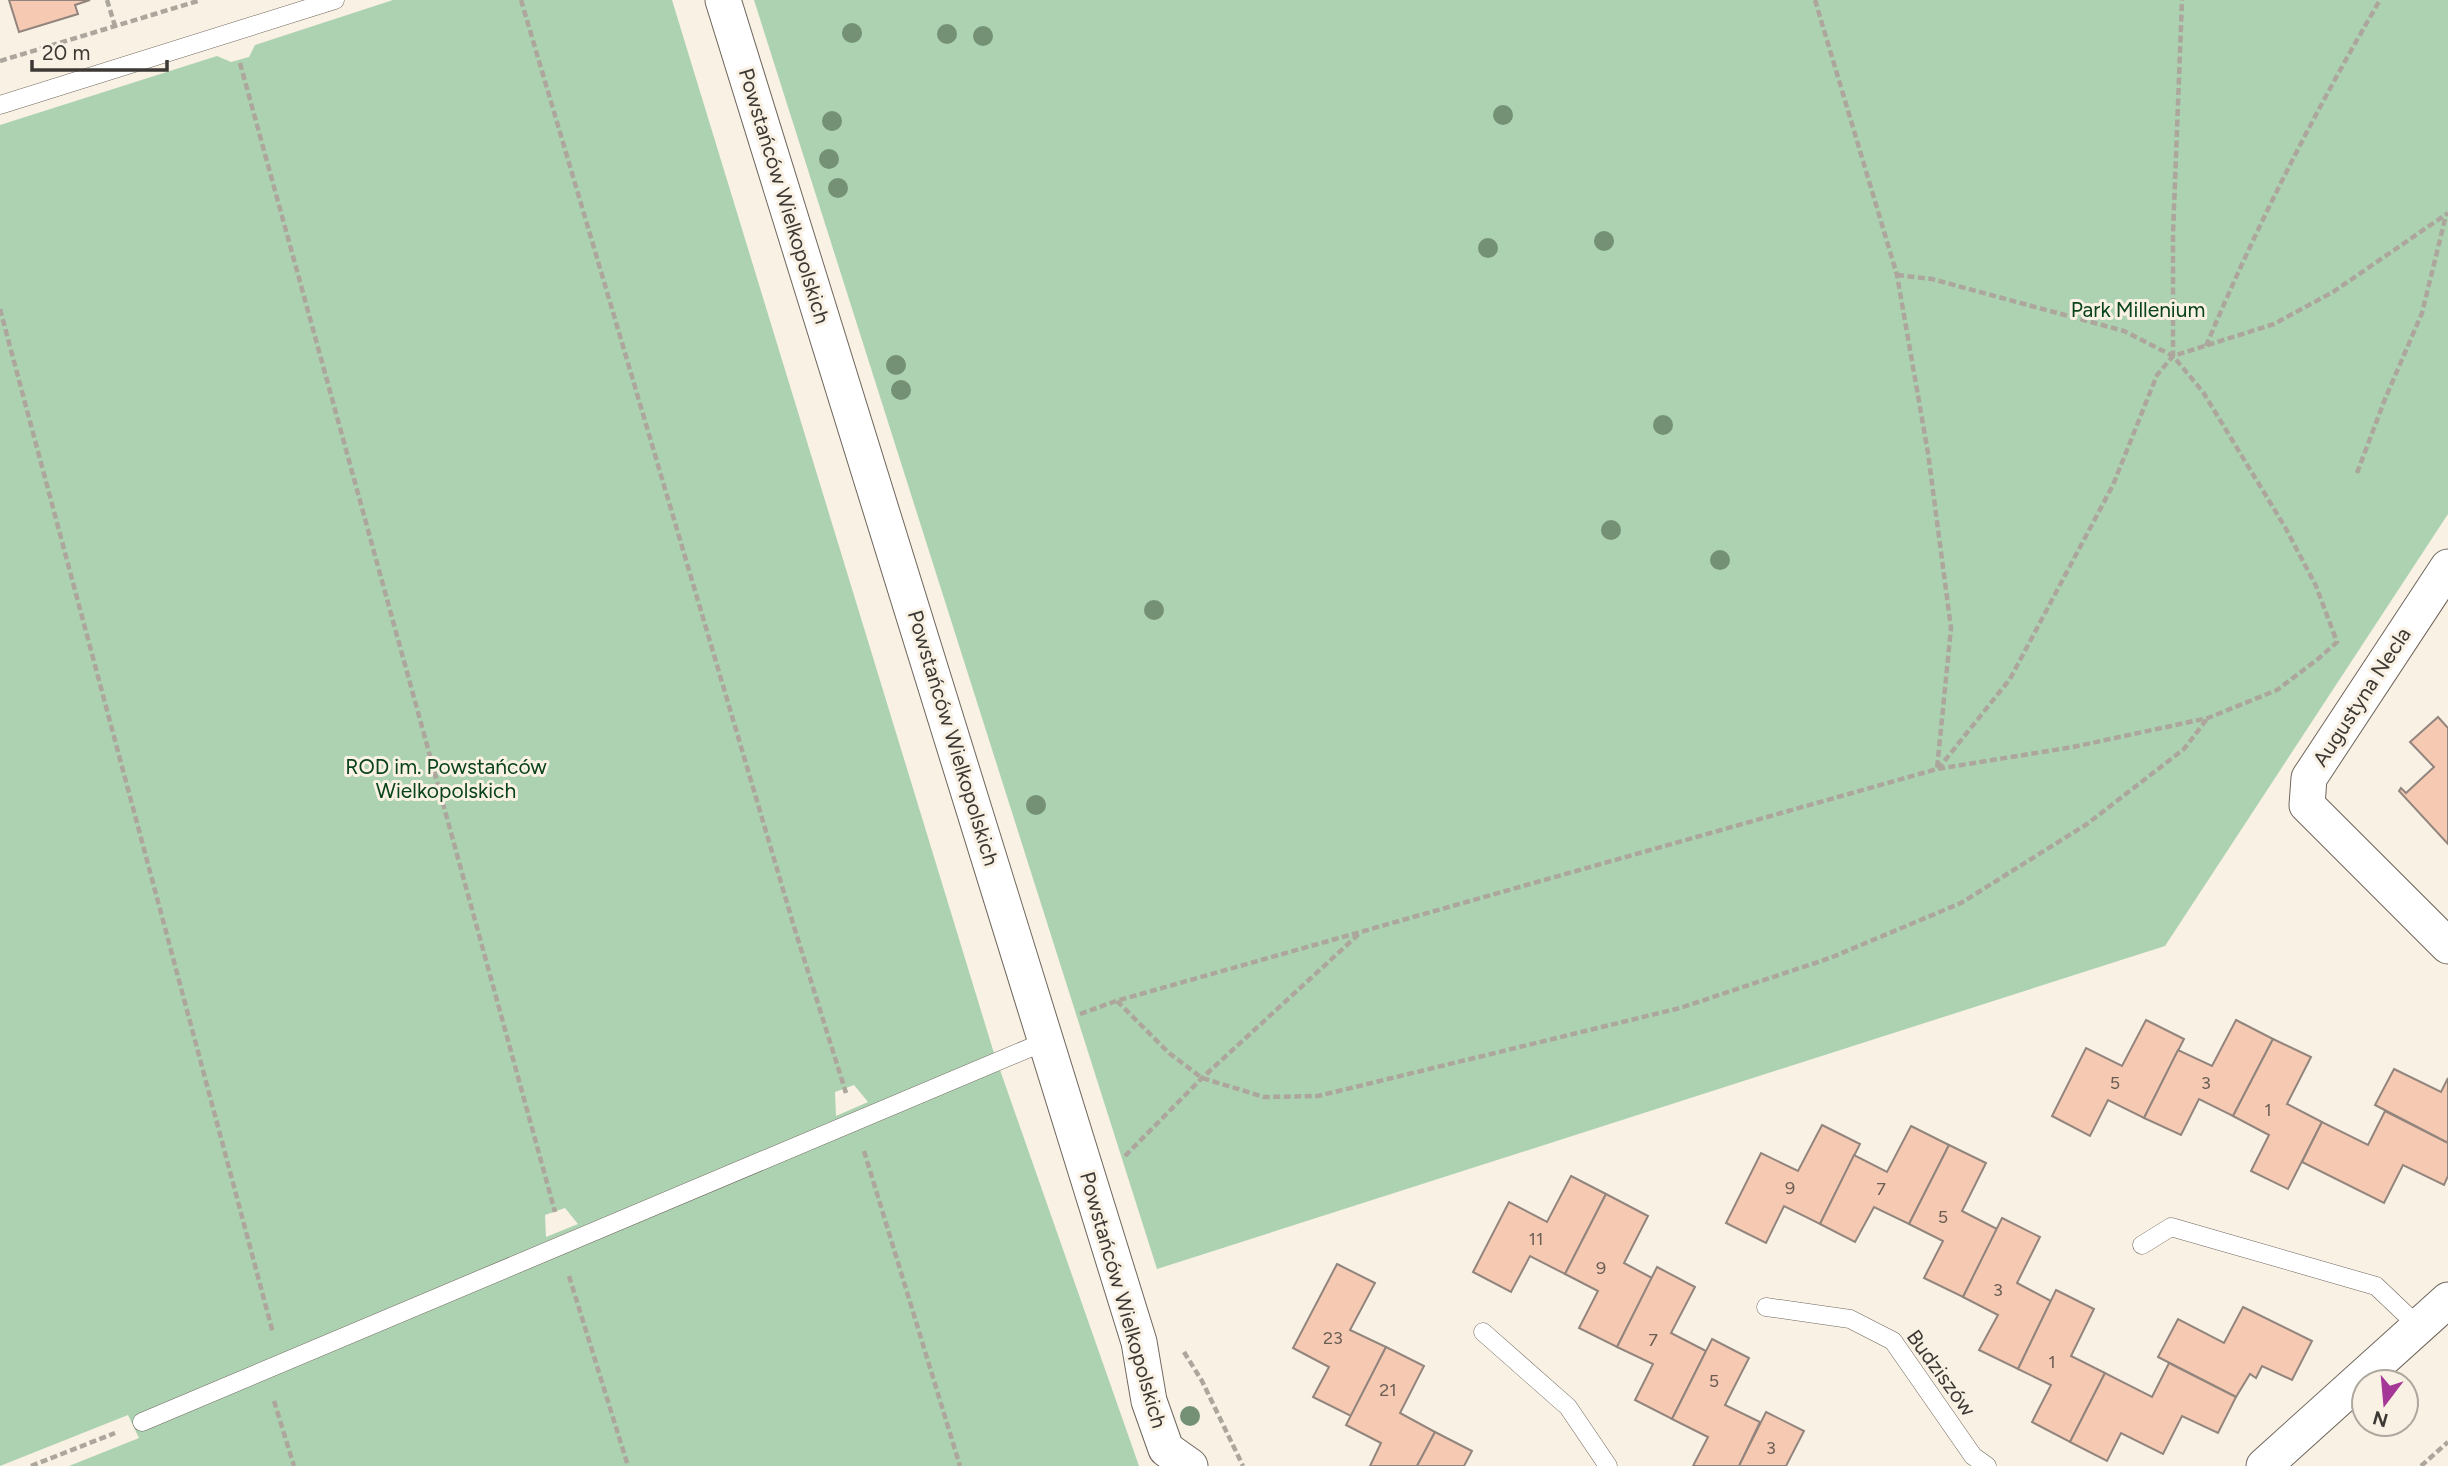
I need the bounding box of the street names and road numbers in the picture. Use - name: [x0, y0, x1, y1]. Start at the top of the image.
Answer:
- street label: Powstańców Wielkopolskich: [734, 65, 835, 327]
- street label: Powstańców Wielkopolskich: [903, 607, 1004, 869]
- street label: Augustyna Necla: [2307, 622, 2416, 771]
- street label: Powstańców Wielkopolskich: [1075, 1169, 1172, 1431]
- street label: Budziszów: [1902, 1325, 1981, 1421]

